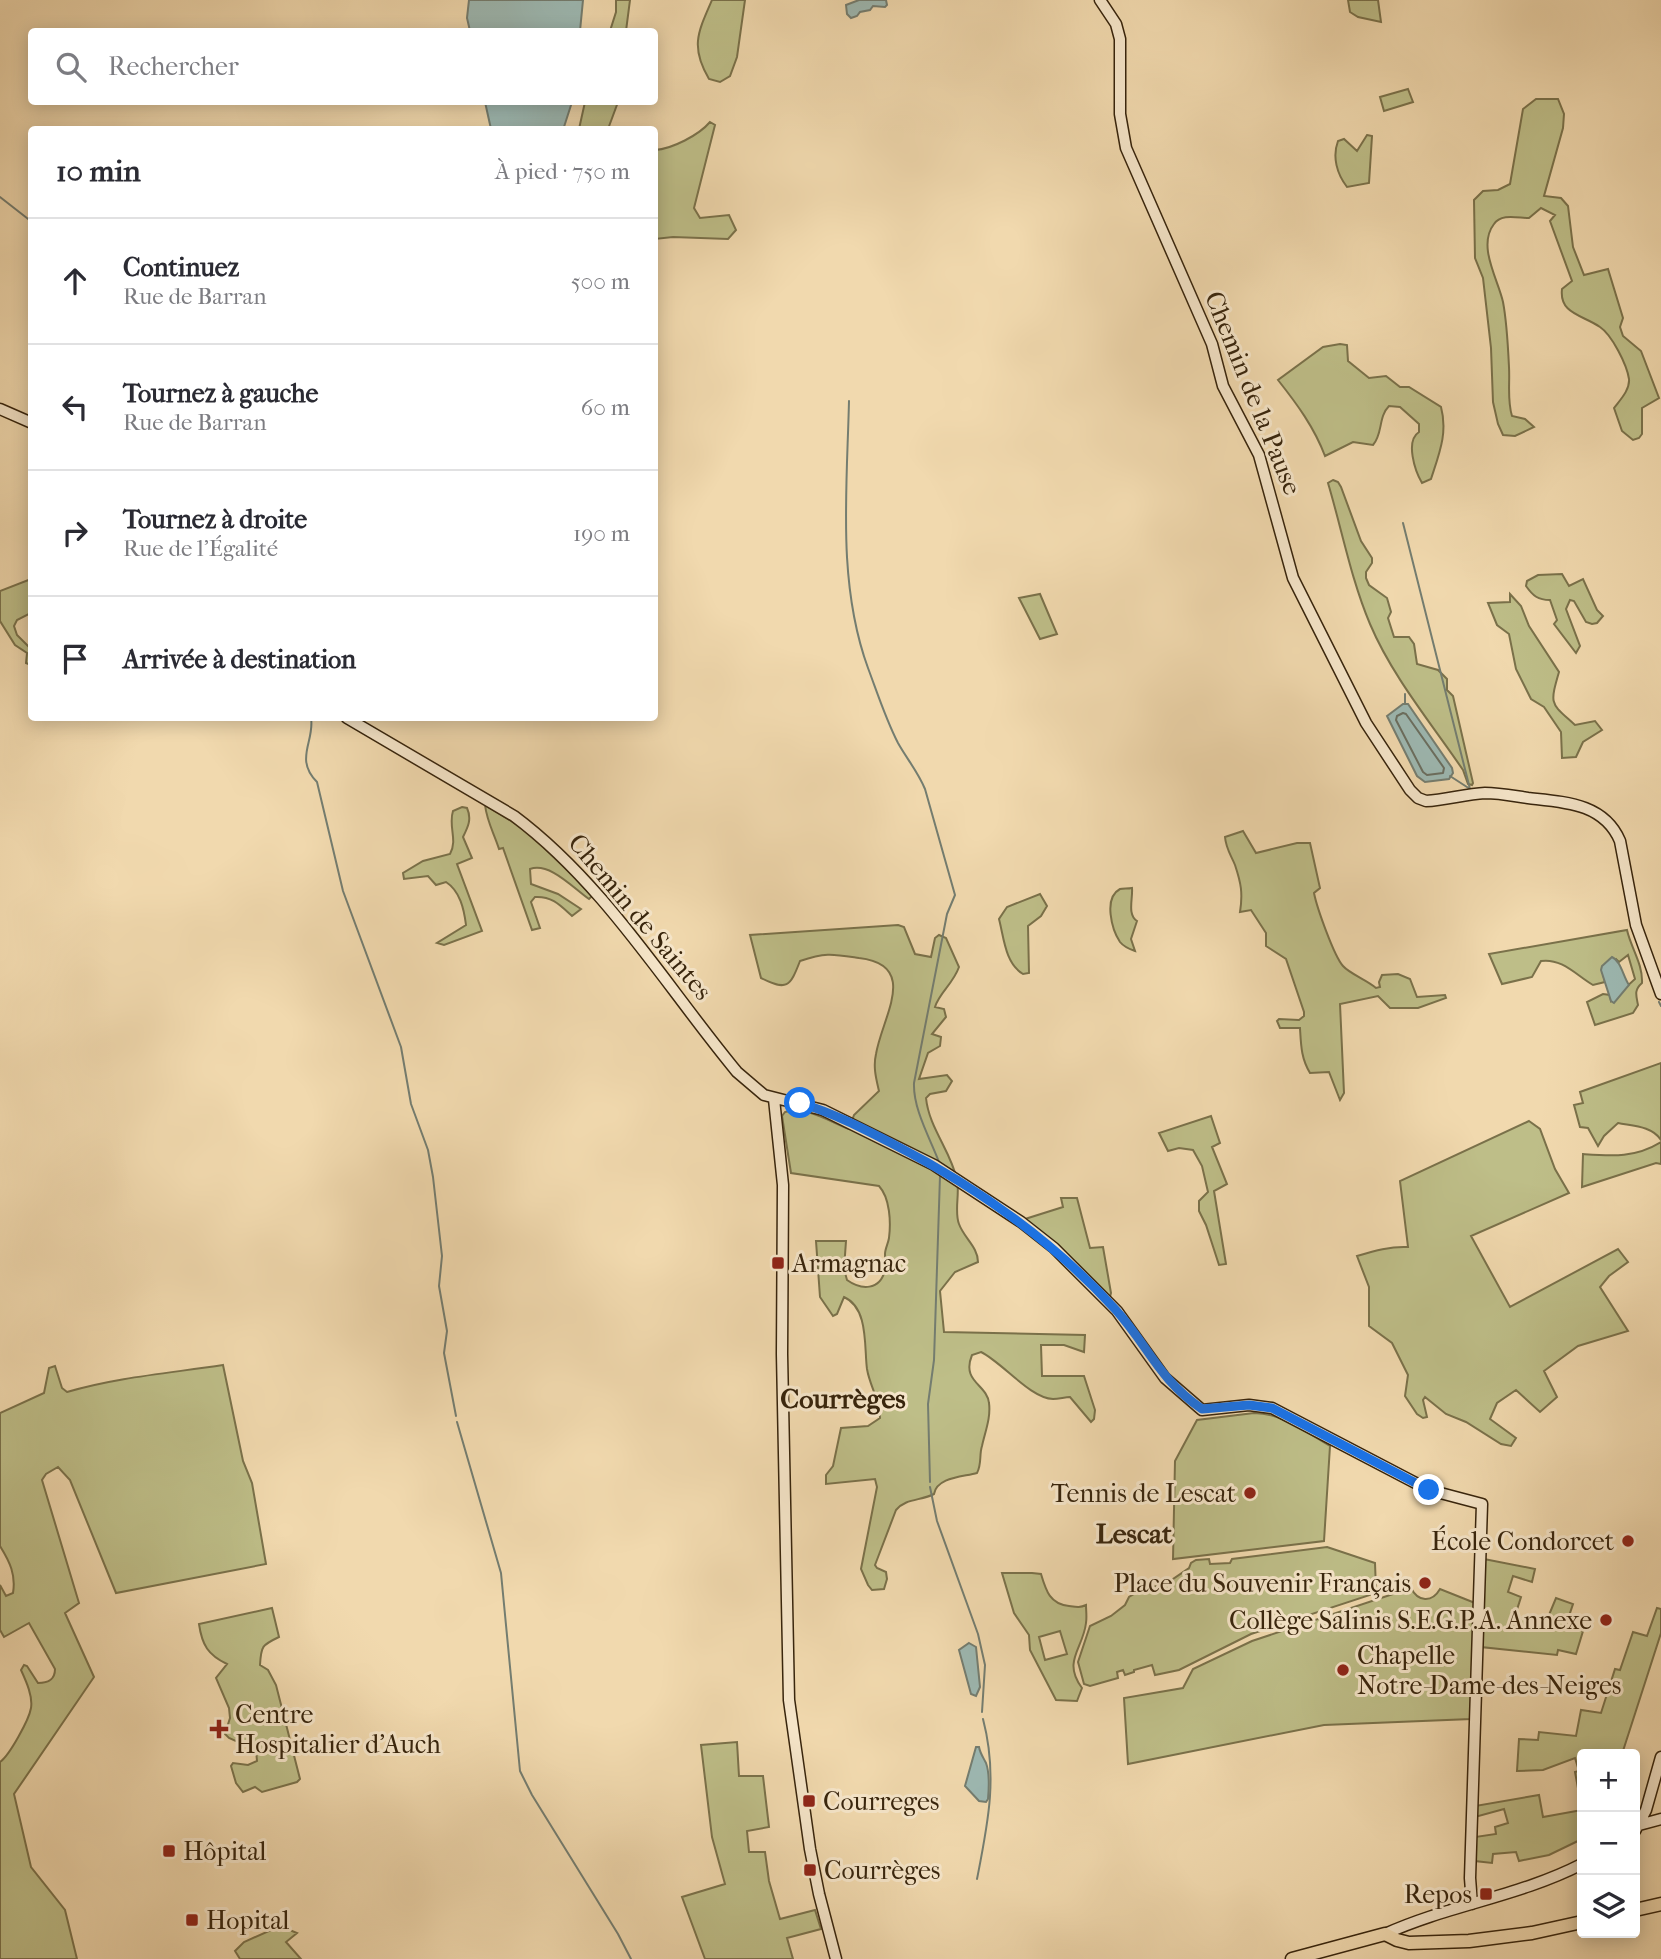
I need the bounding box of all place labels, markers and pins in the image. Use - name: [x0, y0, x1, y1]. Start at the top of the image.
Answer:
- place label: Armagnac: [791, 1248, 906, 1279]
- marker: Armagnac: [770, 1255, 786, 1271]
- place label: Tennis de Lescat: [1051, 1478, 1237, 1509]
- marker: Tennis de Lescat: [1242, 1485, 1258, 1501]
- place label: École Condorcet: [1431, 1525, 1615, 1557]
- marker: École Condorcet: [1620, 1533, 1636, 1549]
- place label: Place du Souvenir Français: [1113, 1568, 1411, 1599]
- marker: Place du Souvenir Français: [1417, 1575, 1433, 1591]
- place label: Collège Salinis S.E.G.P.A. Annexe: [1229, 1605, 1592, 1636]
- marker: Collège Salinis S.E.G.P.A. Annexe: [1598, 1612, 1614, 1628]
- place label: Chapelle Notre-Dame-des-Neiges: [1357, 1640, 1621, 1701]
- marker: Chapelle Notre-Dame-des-Neiges: [1335, 1662, 1351, 1678]
- place label: Centre Hospitalier d'Auch: [235, 1699, 441, 1760]
- marker: Centre Hospitalier d'Auch: [209, 1719, 229, 1739]
- place label: Courreges: [823, 1786, 939, 1817]
- marker: Courreges: [801, 1793, 817, 1809]
- place label: Hôpital: [183, 1836, 266, 1867]
- marker: Hôpital: [161, 1843, 177, 1859]
- place label: Courrèges: [824, 1855, 940, 1886]
- marker: Courrèges: [802, 1862, 818, 1878]
- place label: Repos: [1404, 1879, 1472, 1910]
- marker: Repos: [1478, 1886, 1494, 1902]
- place label: Hopital: [206, 1905, 289, 1936]
- marker: Hopital: [184, 1912, 200, 1928]

